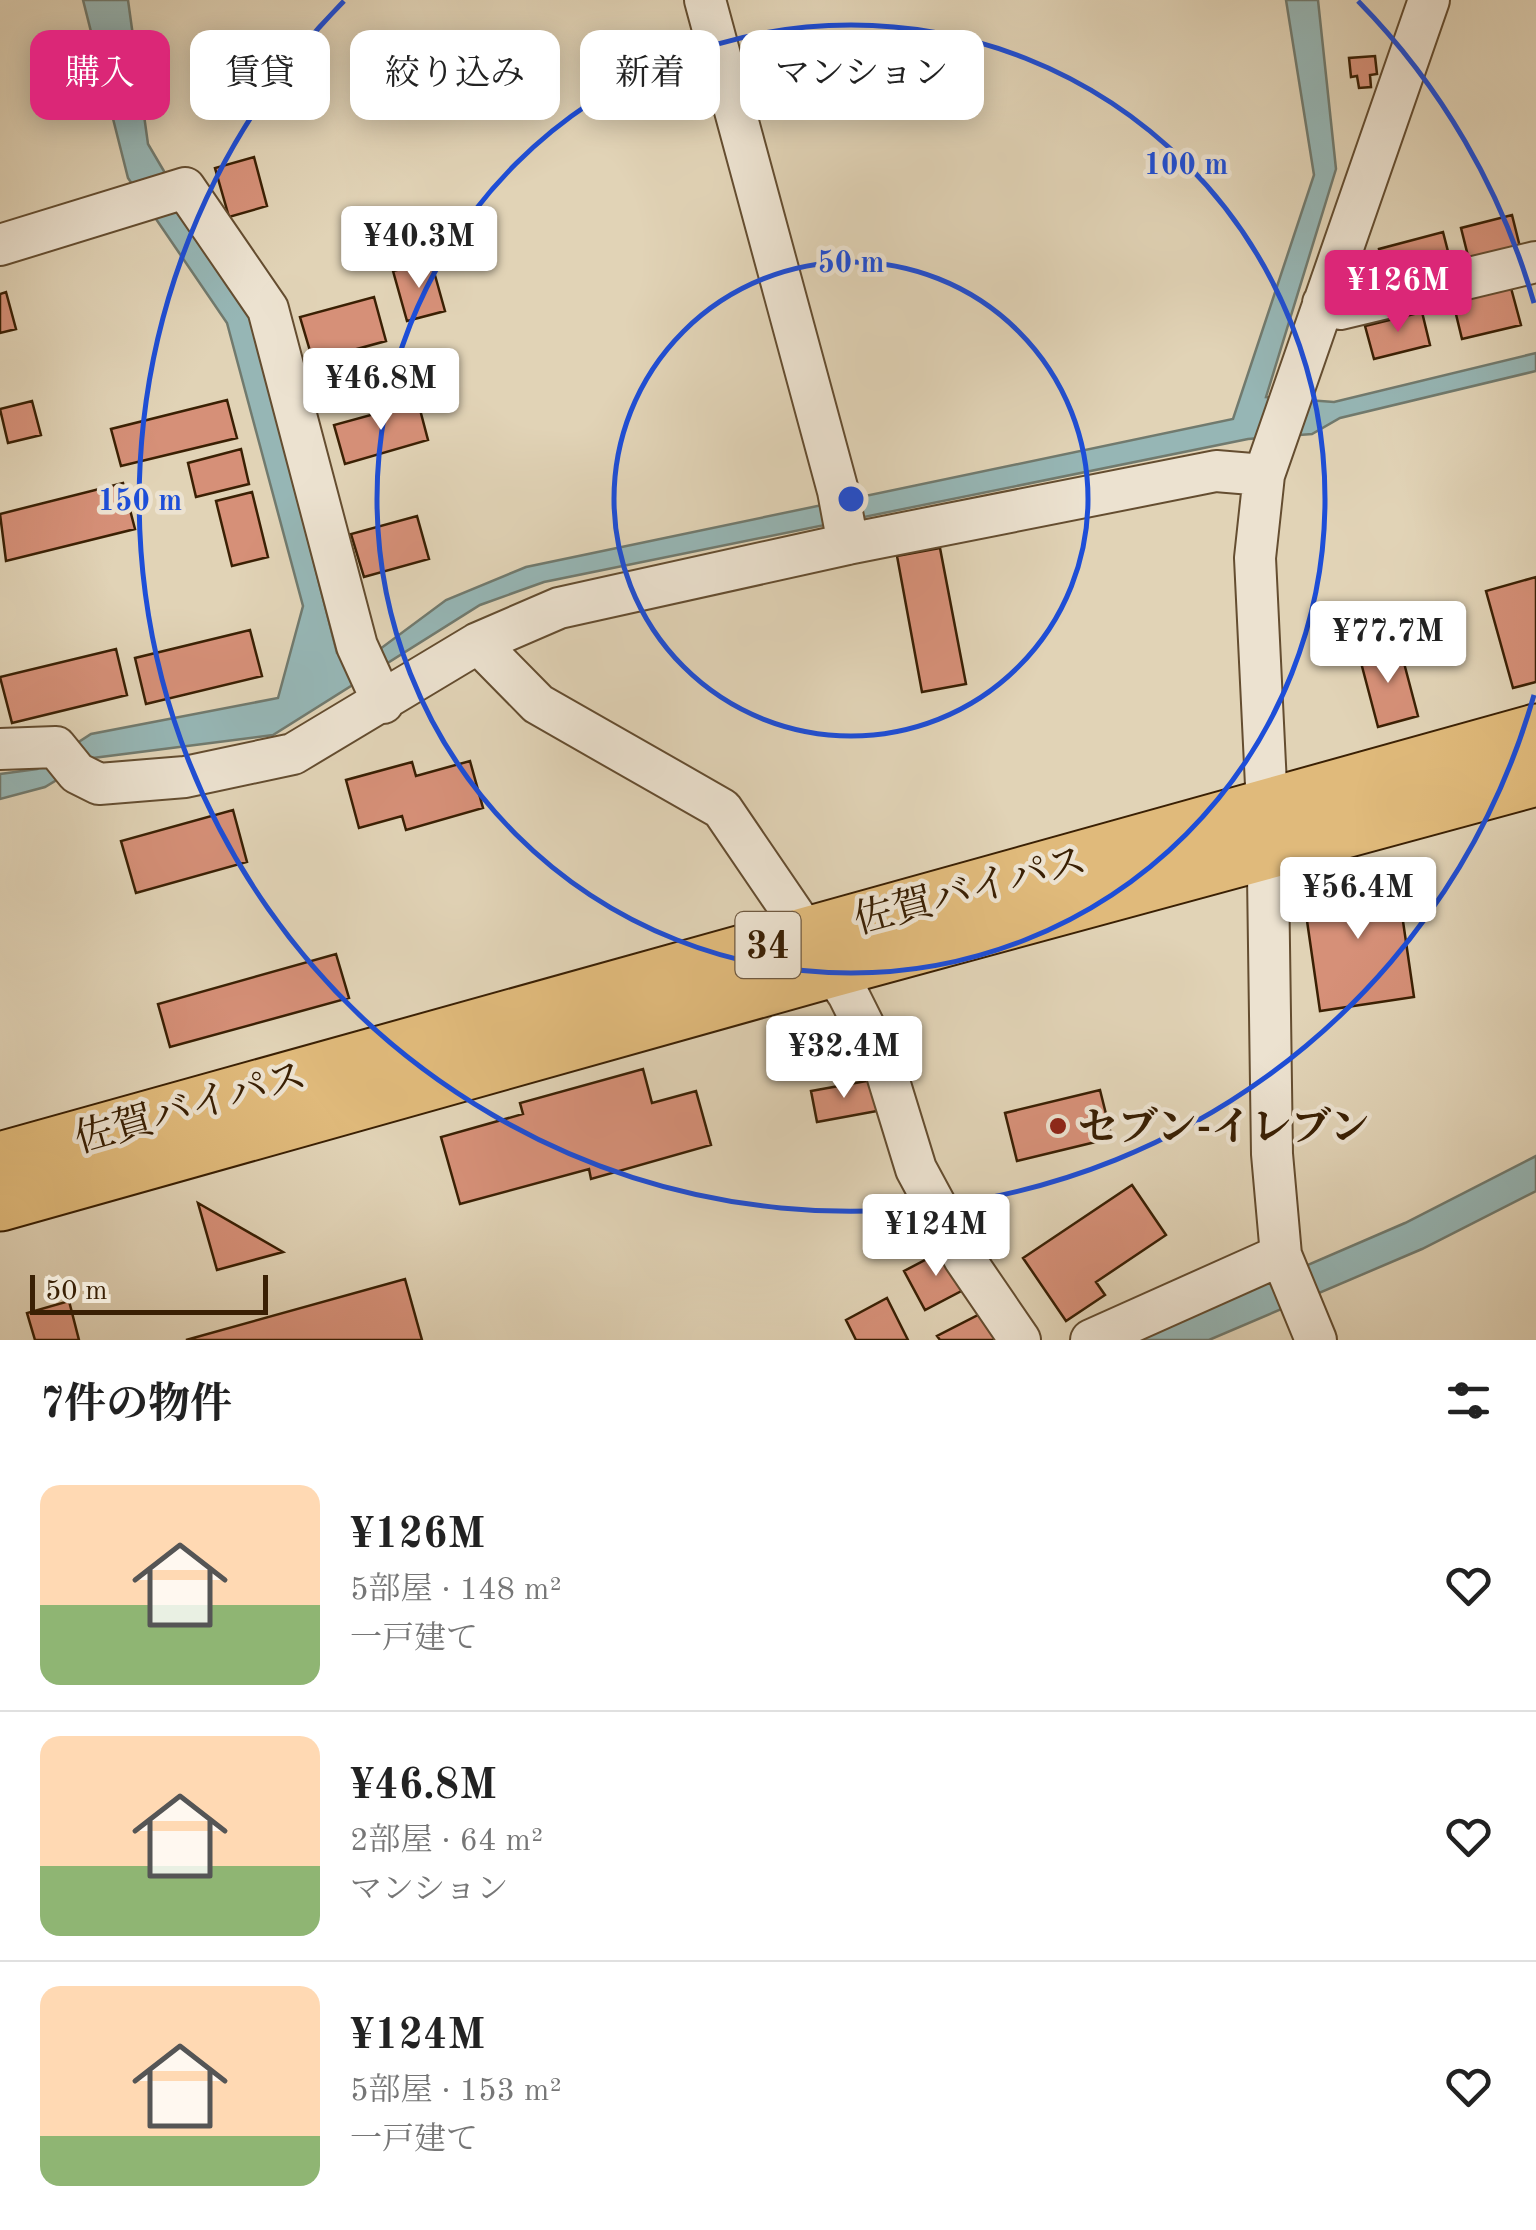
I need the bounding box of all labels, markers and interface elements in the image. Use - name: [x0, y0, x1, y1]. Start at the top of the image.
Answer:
- chip: 購入: [30, 30, 170, 120]
- chip: 賃貸: [190, 30, 330, 120]
- chip: 絞り込み: [350, 30, 560, 120]
- chip: 新着: [580, 30, 720, 120]
- chip: マンション: [740, 30, 984, 120]
- text: 100 m: [1144, 151, 1228, 181]
- pin: ¥40.3M: [338, 206, 500, 291]
- text: ¥40.3M: [363, 222, 475, 254]
- text: 50 m: [817, 249, 885, 279]
- pin: ¥126M: [1328, 250, 1468, 335]
- text: ¥126M: [1347, 266, 1449, 298]
- pin: ¥46.8M: [300, 348, 462, 433]
- text: ¥46.8M: [325, 364, 437, 396]
- centre of rings: [833, 481, 869, 517]
- text: 150 m: [98, 487, 182, 517]
- pin: ¥77.7M: [1307, 601, 1469, 686]
- text: ¥77.7M: [1332, 617, 1444, 649]
- street label: 佐賀バイパス: [849, 839, 1092, 943]
- pin: ¥56.4M: [1277, 857, 1439, 942]
- text: ¥56.4M: [1302, 873, 1414, 905]
- road number: 34: [736, 912, 800, 978]
- pin: ¥32.4M: [763, 1016, 925, 1101]
- text: ¥32.4M: [788, 1032, 900, 1064]
- street label: 佐賀バイパス: [70, 1054, 312, 1162]
- place label: セブン-イレブン: [1078, 1106, 1370, 1150]
- marker: セブン-イレブン: [1047, 1115, 1069, 1137]
- pin: ¥124M: [866, 1194, 1006, 1279]
- text: ¥124M: [885, 1210, 987, 1242]
- scale bar: [30, 1270, 268, 1314]
- text: 50 m: [45, 1278, 108, 1306]
- icon: filters: [1441, 1373, 1496, 1428]
- text: 7件の物件: [40, 1385, 232, 1427]
- text: ¥126M: [350, 1515, 485, 1557]
- icon: home: [120, 1525, 240, 1645]
- icon: heart: [1441, 1558, 1496, 1613]
- text: 5部屋 · 148 m²: [350, 1575, 562, 1607]
- text: 一戸建て: [350, 1624, 478, 1656]
- text: ¥46.8M: [350, 1766, 497, 1808]
- icon: home: [120, 1776, 240, 1896]
- icon: heart: [1441, 1809, 1496, 1864]
- text: 2部屋 · 64 m²: [350, 1826, 543, 1858]
- text: マンション: [350, 1875, 509, 1907]
- text: ¥124M: [350, 2016, 485, 2058]
- icon: home: [120, 2026, 240, 2146]
- icon: heart: [1441, 2059, 1496, 2114]
- text: 5部屋 · 153 m²: [350, 2076, 562, 2108]
- text: 一戸建て: [350, 2125, 478, 2157]

